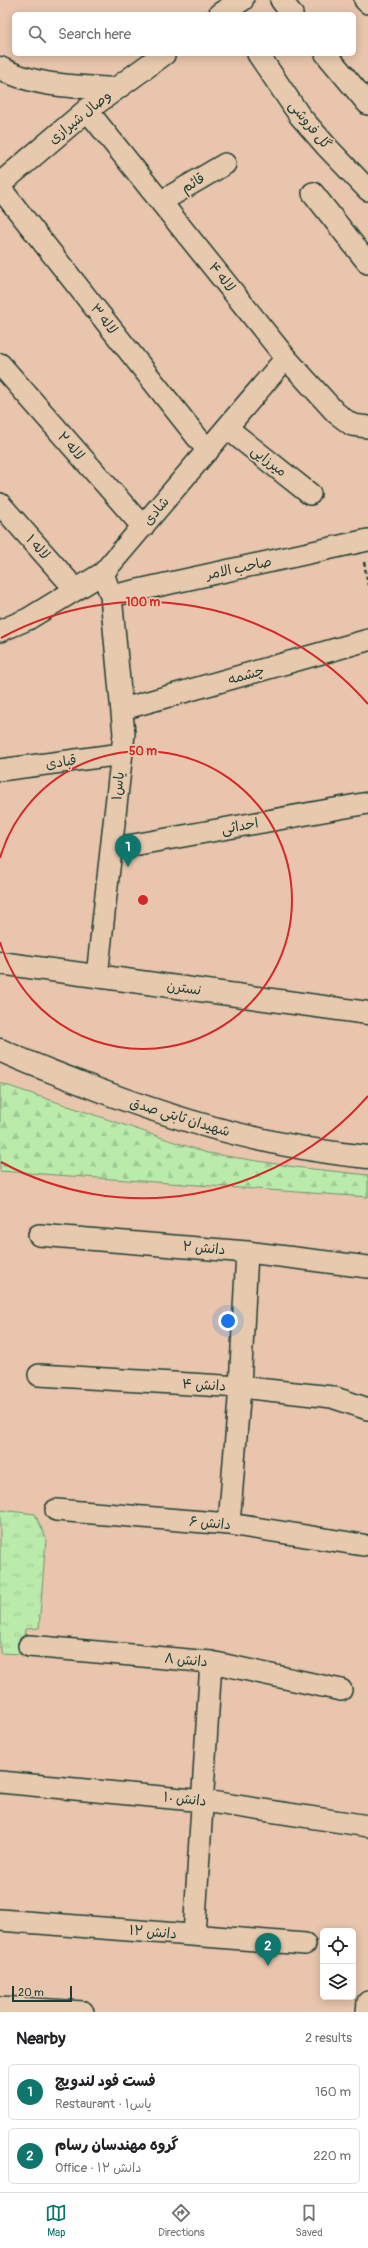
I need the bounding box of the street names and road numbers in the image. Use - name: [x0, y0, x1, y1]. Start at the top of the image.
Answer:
- street label: وصال شیرازی: [45, 86, 115, 148]
- street label: گل فروشی: [285, 97, 335, 153]
- street label: قائم: [178, 169, 209, 198]
- street label: لاله ۴: [205, 259, 239, 295]
- street label: لاله ۳: [87, 300, 121, 338]
- street label: لاله ۲: [54, 428, 88, 464]
- street label: میرزایی: [248, 442, 290, 480]
- street label: شادی: [139, 493, 173, 529]
- street label: لاله ۱: [22, 531, 54, 563]
- street label: صاحب الامر: [204, 553, 273, 583]
- street label: چشمه: [226, 662, 267, 689]
- street label: قبادی: [44, 751, 78, 773]
- street label: یاس۱: [108, 771, 128, 801]
- street label: احداثی: [220, 814, 260, 838]
- street label: نسترن: [166, 977, 202, 999]
- street label: شهیدان ثابتی صدق: [128, 1094, 232, 1140]
- street label: دانش ۲: [182, 1238, 226, 1258]
- street label: دانش ۴: [182, 1375, 226, 1395]
- street label: دانش ۶: [188, 1513, 232, 1533]
- street label: دانش ۸: [164, 1650, 208, 1670]
- street label: دانش ۱۰: [163, 1788, 207, 1810]
- street label: دانش ۱۲: [128, 1921, 178, 1943]

